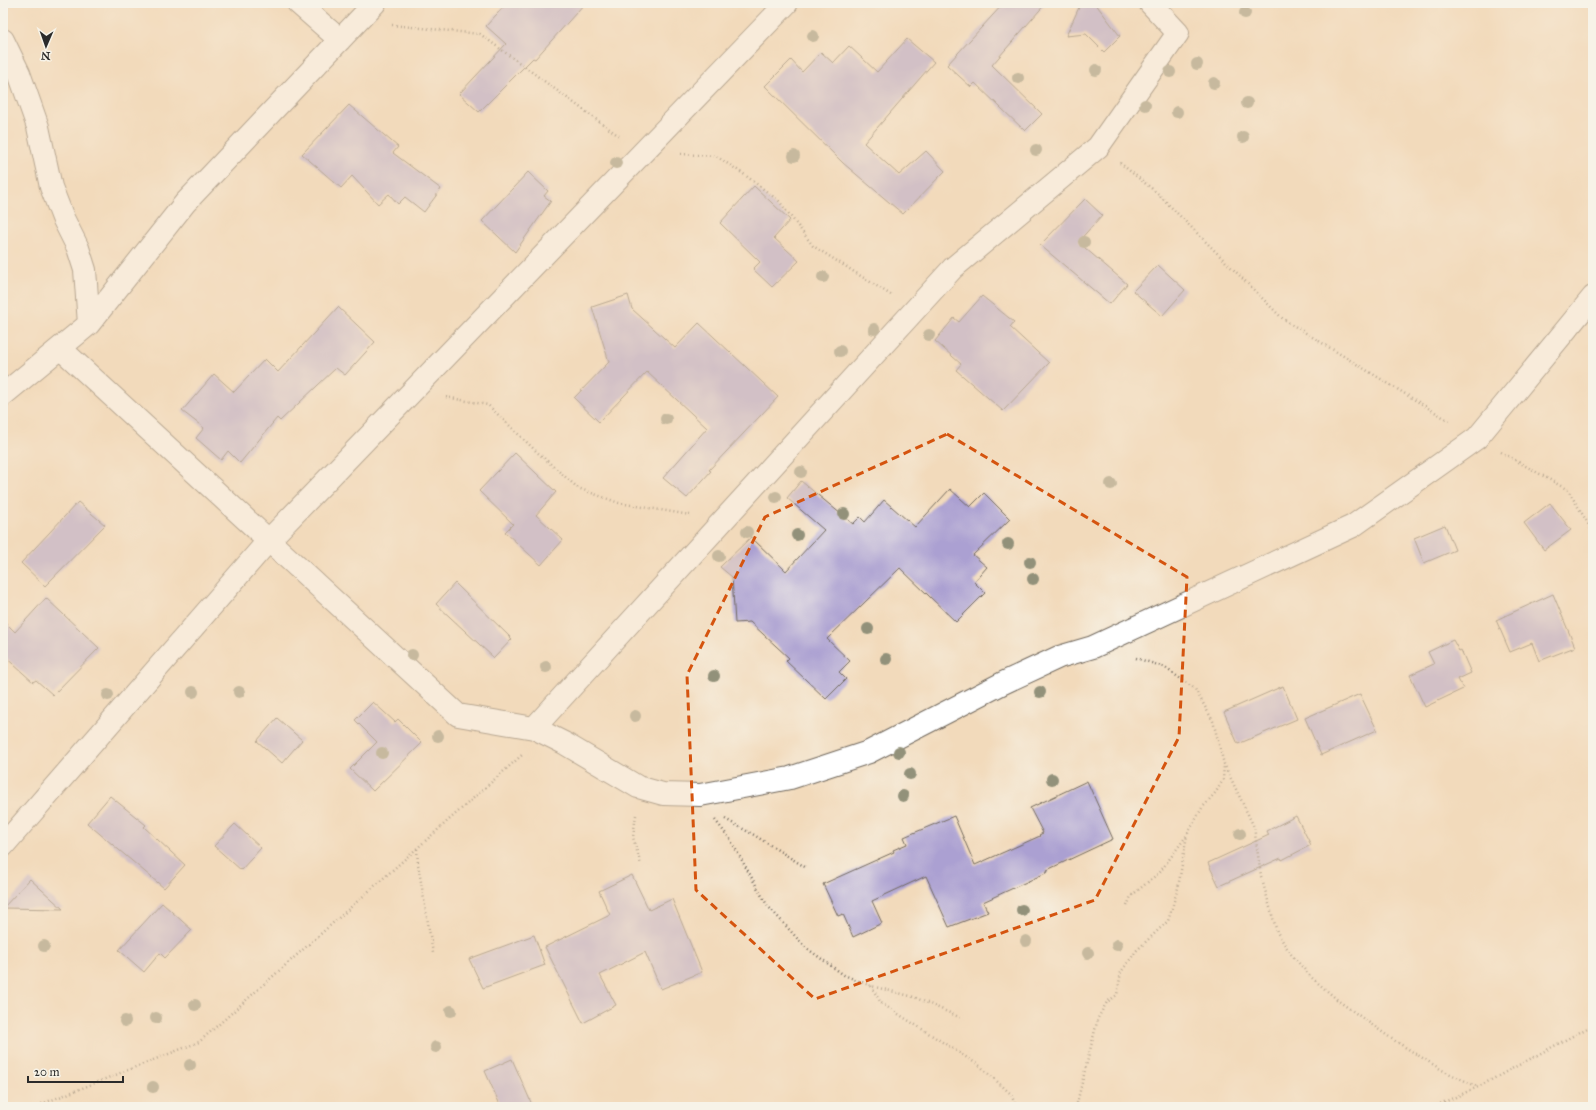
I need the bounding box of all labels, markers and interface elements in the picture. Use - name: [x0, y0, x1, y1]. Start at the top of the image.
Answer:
- north arrow: [26, 26, 66, 66]
- text: N: [40, 49, 51, 62]
- scale bar: [28, 1058, 123, 1084]
- text: 20 m: [34, 1065, 60, 1079]

